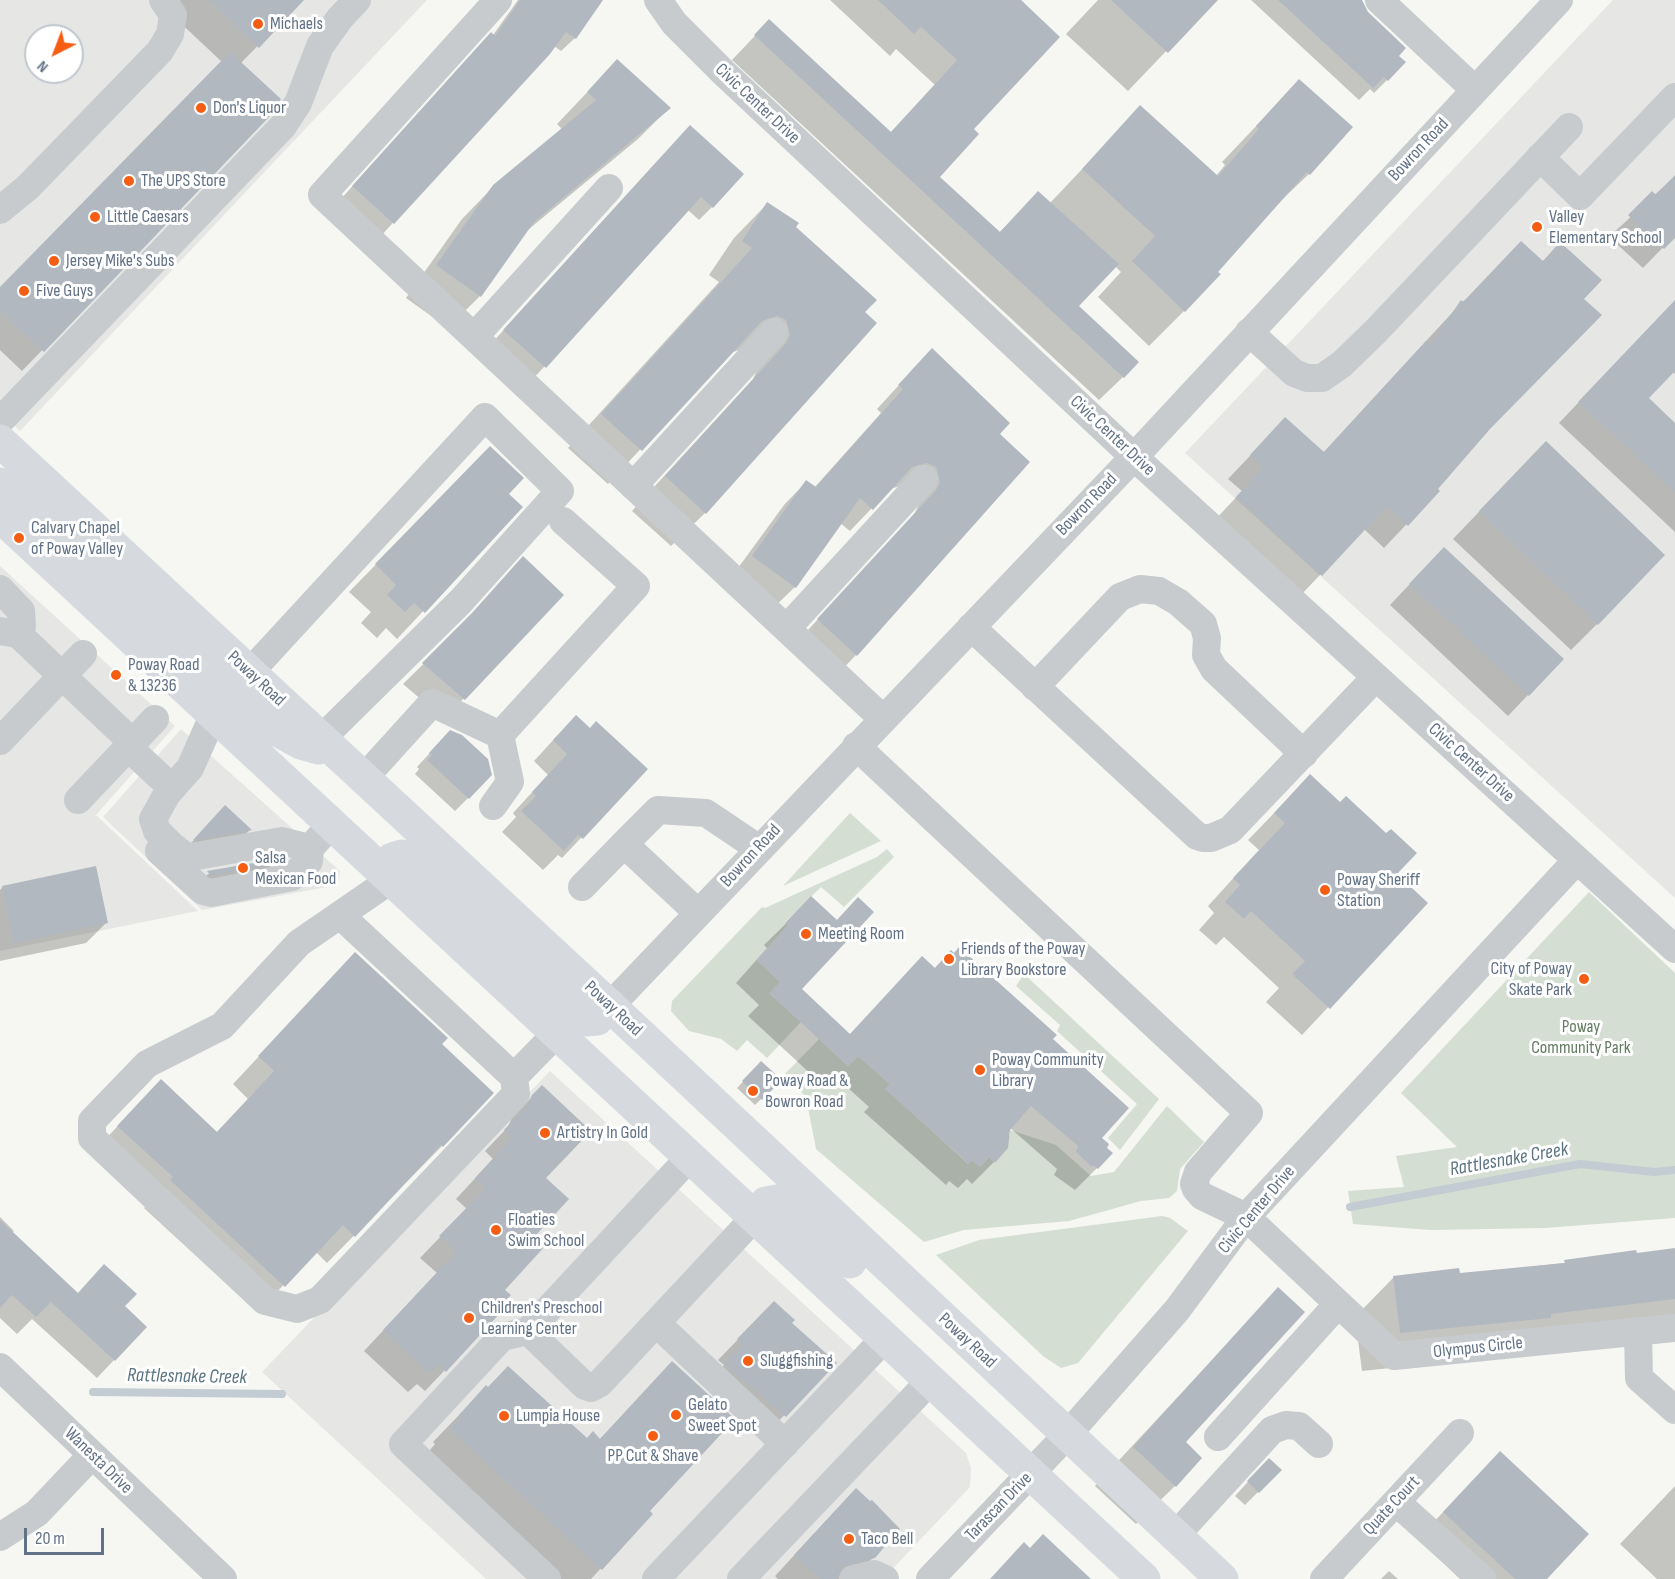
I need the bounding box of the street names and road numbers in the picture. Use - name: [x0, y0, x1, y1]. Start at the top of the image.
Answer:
- street label: Civic Center Drive: [710, 59, 804, 149]
- street label: Bowron Road: [1384, 114, 1454, 186]
- street label: Civic Center Drive: [1065, 391, 1159, 481]
- street label: Bowron Road: [1052, 469, 1122, 541]
- street label: Poway Road: [223, 647, 289, 711]
- street label: Civic Center Drive: [1424, 719, 1518, 807]
- street label: Bowron Road: [716, 820, 786, 892]
- street label: Poway Road: [580, 977, 646, 1041]
- street label: Civic Center Drive: [1214, 1162, 1300, 1258]
- street label: Poway Road: [934, 1309, 1000, 1373]
- street label: Olympus Circle: [1432, 1333, 1524, 1363]
- street label: Wanesta Drive: [59, 1423, 137, 1499]
- street label: Tarascan Drive: [961, 1468, 1037, 1546]
- street label: Quate Court: [1359, 1472, 1425, 1540]

